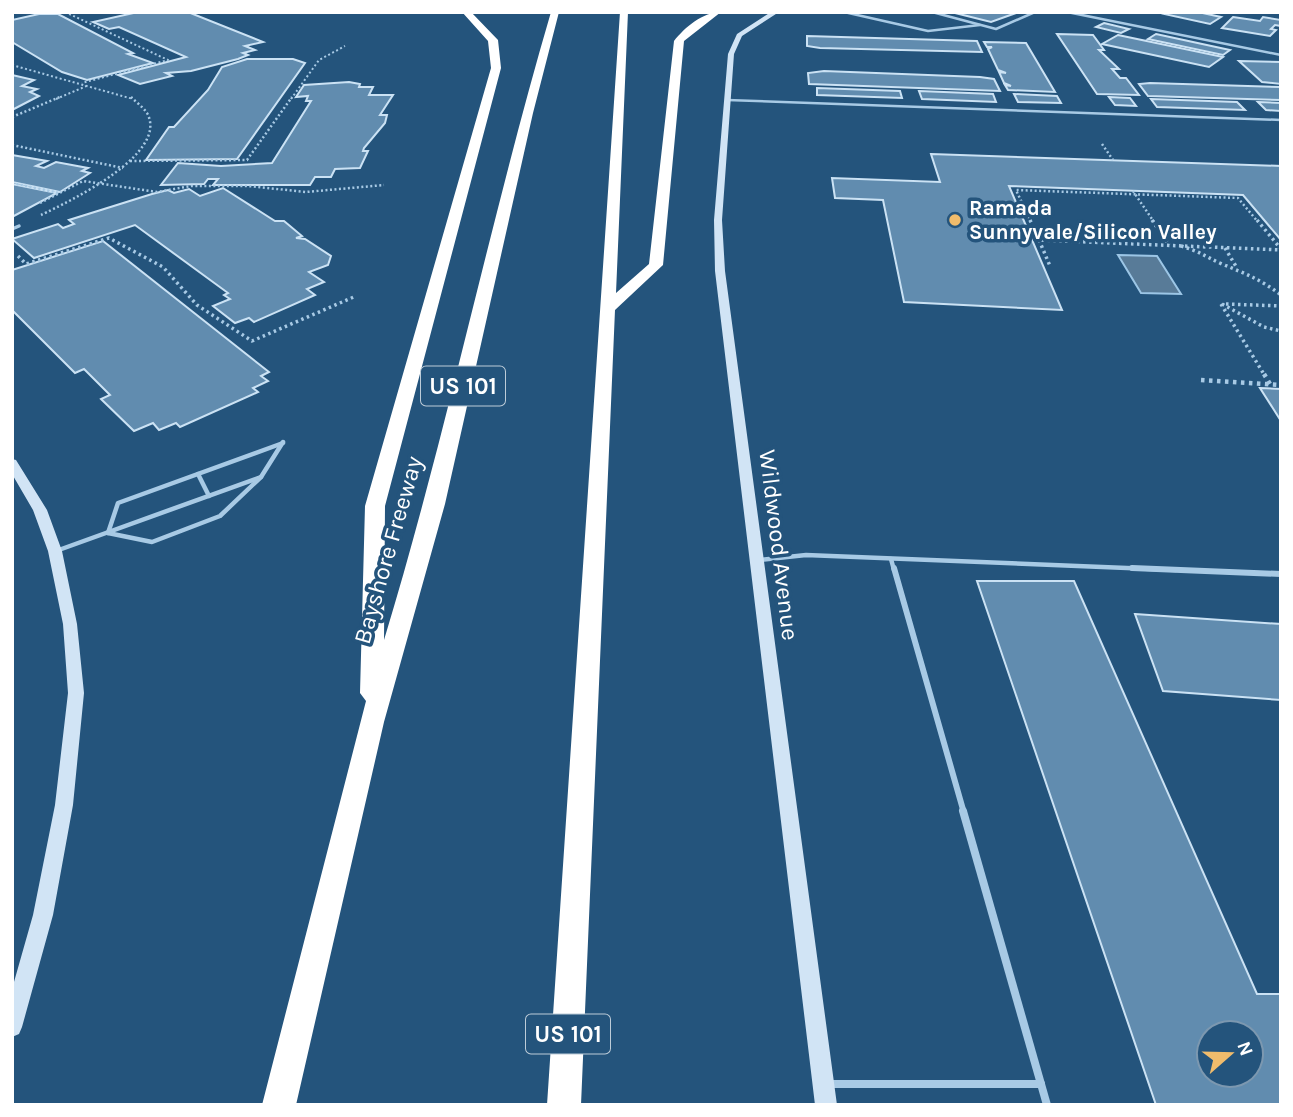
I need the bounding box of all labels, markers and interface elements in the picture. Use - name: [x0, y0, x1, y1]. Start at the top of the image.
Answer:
- place label: Ramada Sunnyvale/Silicon Valley: [969, 196, 1217, 244]
- marker: Ramada Sunnyvale/Silicon Valley: [947, 212, 963, 228]
- road number: US 101: [421, 366, 505, 406]
- street label: Wildwood Avenue: [753, 448, 805, 642]
- street label: Bayshore Freeway: [348, 453, 428, 647]
- road number: US 101: [526, 1015, 610, 1054]
- north arrow: [1195, 1019, 1265, 1089]
- text: N: [1232, 1038, 1258, 1059]

